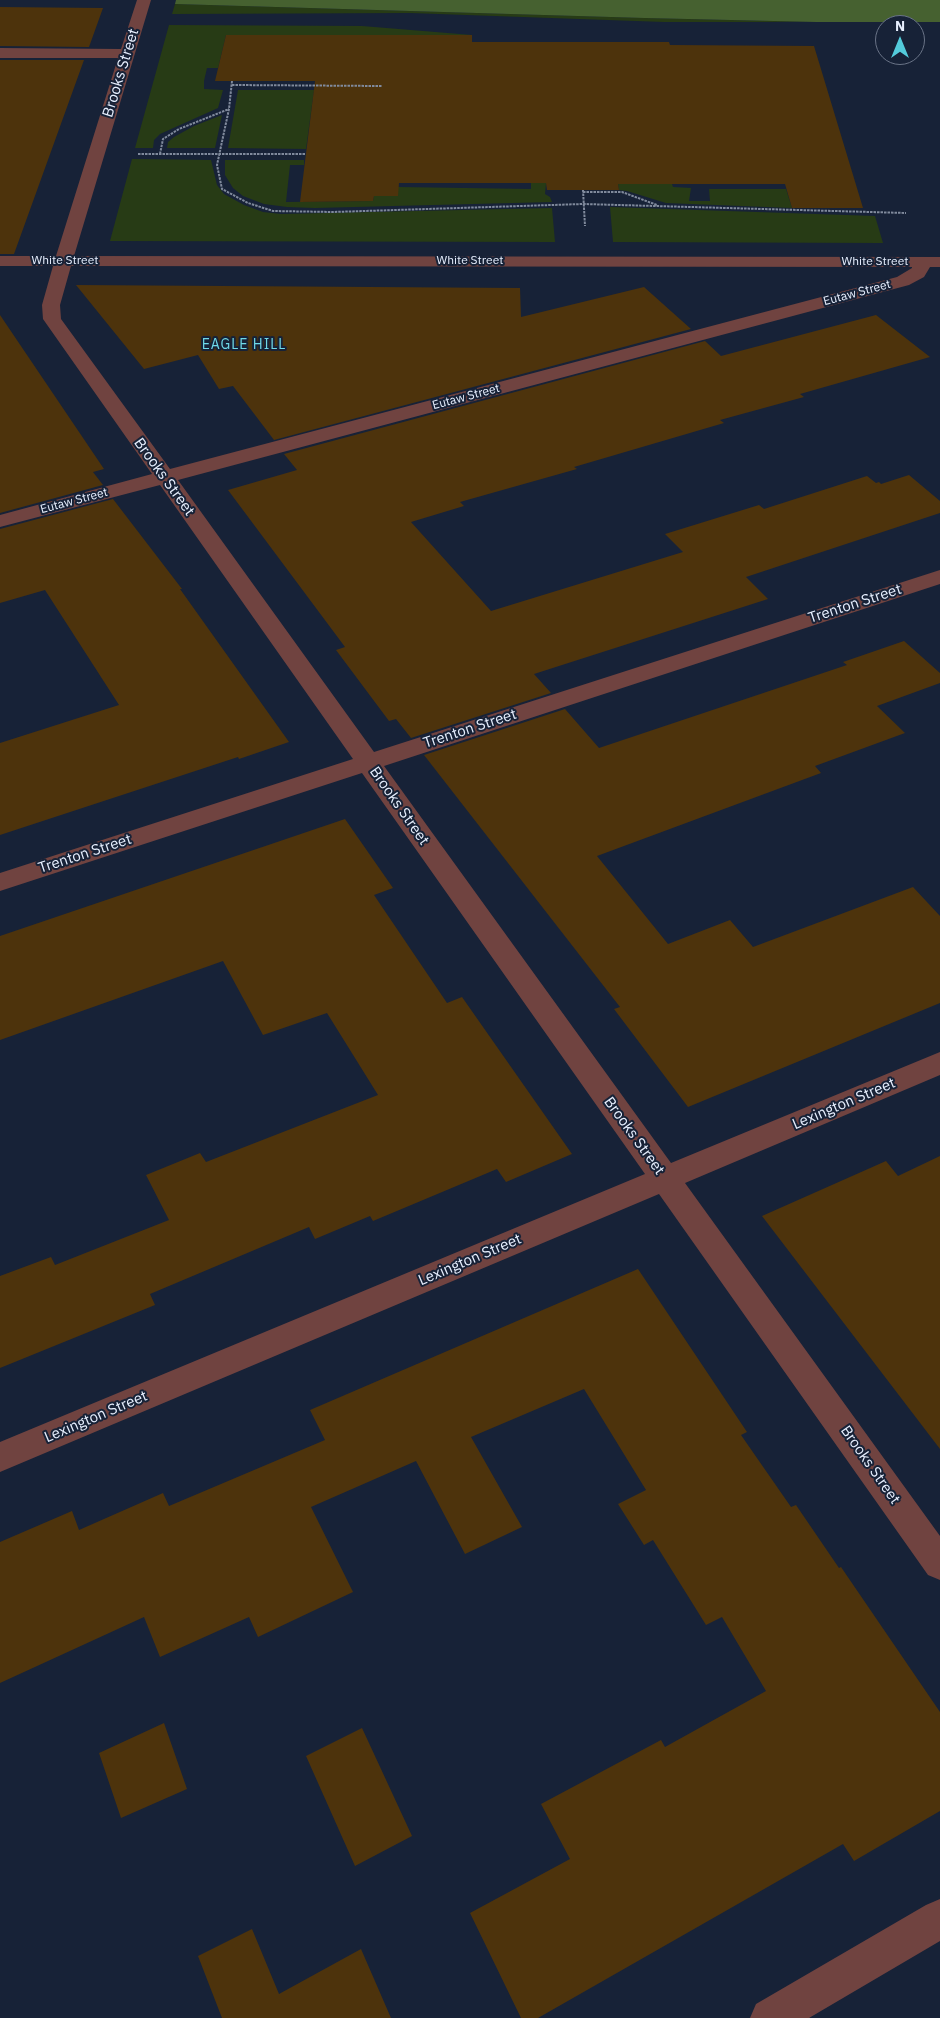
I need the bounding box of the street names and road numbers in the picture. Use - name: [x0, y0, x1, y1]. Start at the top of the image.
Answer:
- street label: Brooks Street: [99, 26, 143, 120]
- street label: White Street: [31, 254, 99, 268]
- street label: White Street: [436, 254, 504, 268]
- street label: White Street: [841, 255, 909, 269]
- street label: Eutaw Street: [822, 277, 892, 309]
- street label: Eutaw Street: [431, 381, 501, 413]
- street label: Brooks Street: [130, 435, 198, 519]
- street label: Eutaw Street: [39, 485, 109, 517]
- street label: Trenton Street: [806, 580, 904, 628]
- street label: Trenton Street: [421, 705, 519, 753]
- street label: Brooks Street: [365, 763, 433, 849]
- street label: Trenton Street: [36, 830, 134, 878]
- street label: Lexington Street: [790, 1074, 898, 1134]
- street label: Brooks Street: [600, 1094, 668, 1178]
- street label: Lexington Street: [416, 1230, 524, 1290]
- street label: Lexington Street: [42, 1387, 150, 1447]
- street label: Brooks Street: [836, 1422, 904, 1508]

